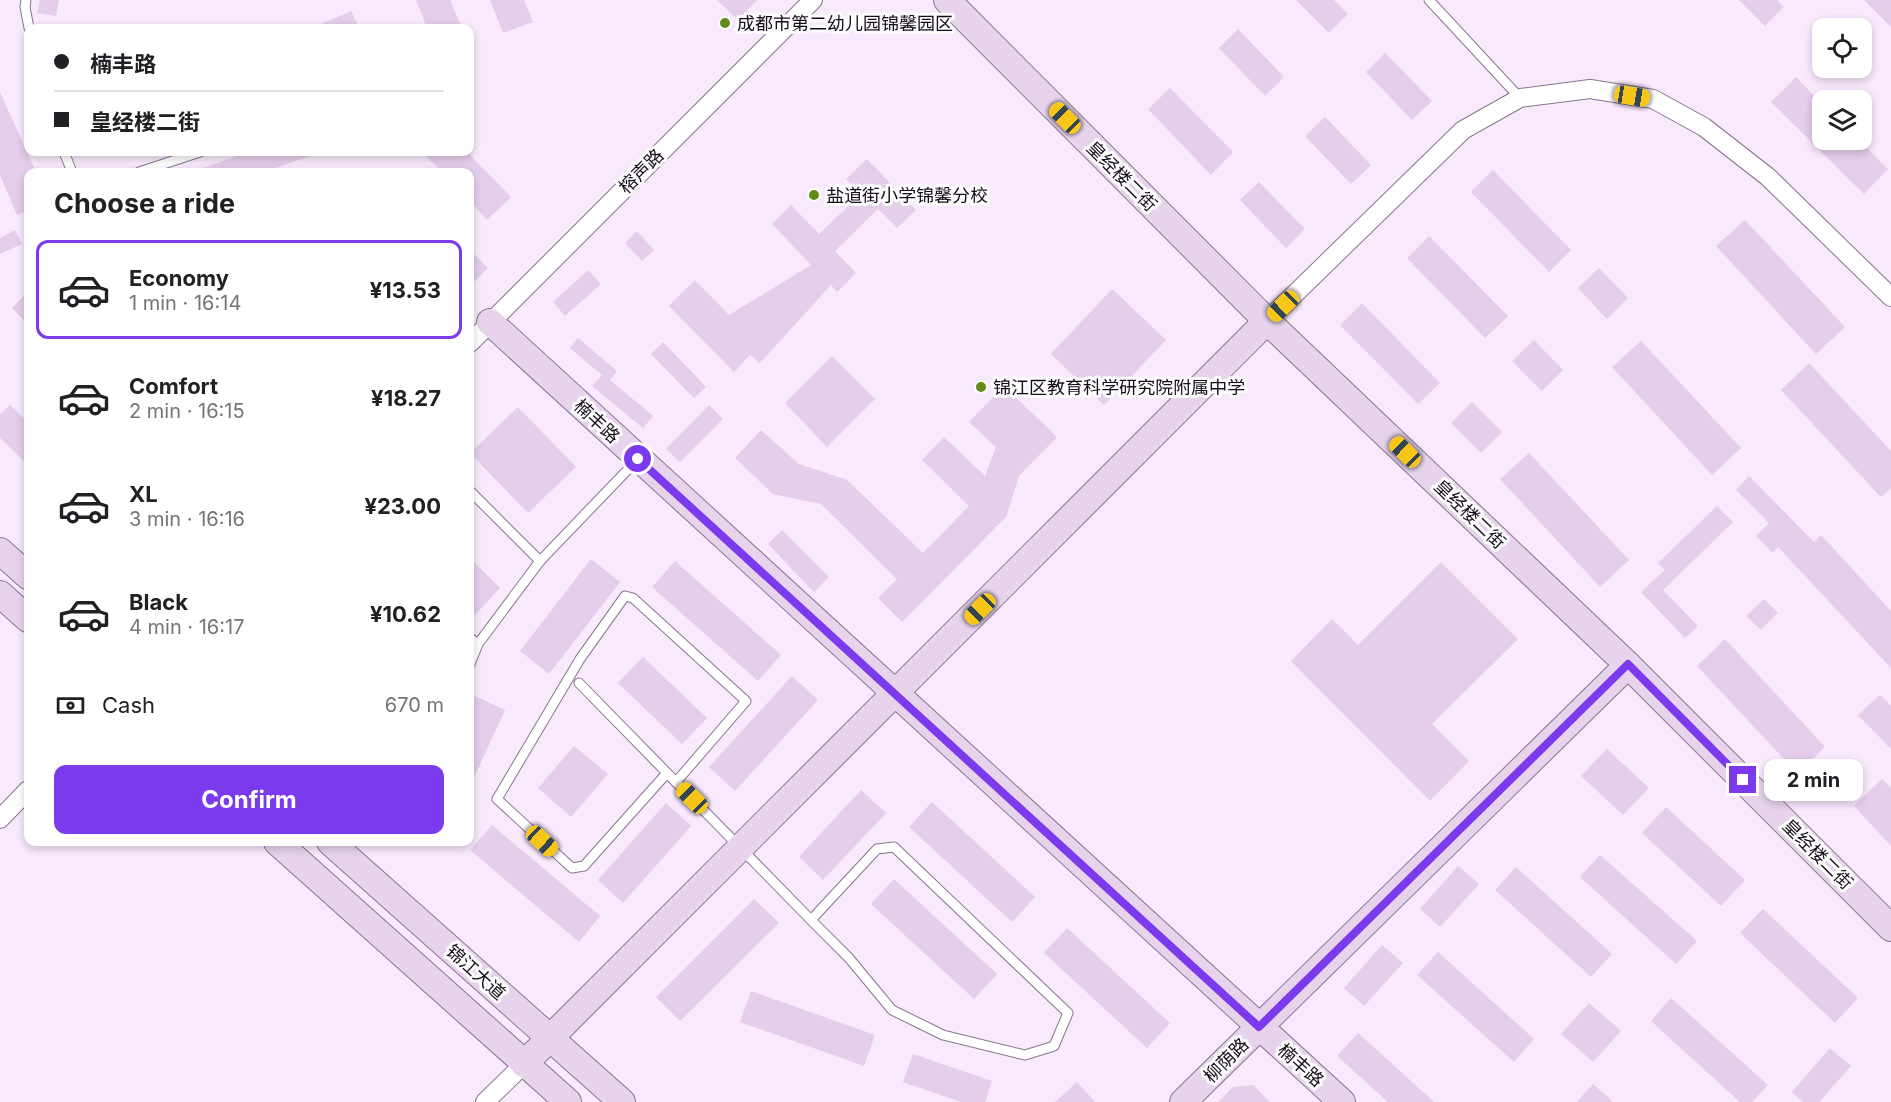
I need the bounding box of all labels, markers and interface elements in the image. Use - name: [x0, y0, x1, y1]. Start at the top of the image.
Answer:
- place label: 成都市第二幼儿园锦馨园区: [737, 13, 953, 34]
- marker: 成都市第二幼儿园锦馨园区: [718, 16, 732, 30]
- map controls: [1812, 18, 1872, 150]
- button: locate: [1812, 18, 1872, 78]
- text: 楠丰路: [90, 51, 156, 77]
- car: [1613, 84, 1651, 108]
- button: layers: [1812, 90, 1872, 150]
- car: [1046, 99, 1084, 137]
- text: 皇经楼二街: [90, 109, 200, 135]
- street label: 皇经楼二街: [1083, 137, 1161, 215]
- street label: 榕声路: [614, 144, 668, 198]
- place label: 盐道街小学锦馨分校: [826, 185, 988, 206]
- text: Choose a ride: [54, 187, 235, 220]
- marker: 盐道街小学锦馨分校: [807, 188, 821, 202]
- icon: car: [57, 263, 111, 317]
- text: Economy: [129, 265, 229, 291]
- text: ¥13.53: [370, 277, 441, 303]
- car: [1264, 287, 1302, 325]
- text: 1 min · 16:14: [129, 291, 241, 315]
- icon: car: [57, 371, 111, 425]
- text: Comfort: [129, 373, 218, 399]
- place label: 锦江区教育科学研究院附属中学: [993, 377, 1245, 398]
- marker: 锦江区教育科学研究院附属中学: [974, 380, 988, 394]
- text: ¥18.27: [371, 385, 441, 411]
- street label: 楠丰路: [570, 395, 624, 447]
- text: 2 min · 16:15: [129, 399, 245, 423]
- car: [1386, 433, 1424, 471]
- route start: [624, 445, 651, 472]
- street label: 皇经楼二街: [1430, 475, 1510, 553]
- icon: car: [57, 479, 111, 533]
- text: XL: [129, 481, 158, 507]
- text: ¥23.00: [364, 493, 441, 519]
- text: 3 min · 16:16: [129, 507, 245, 531]
- icon: car: [57, 587, 111, 641]
- text: Black: [129, 589, 188, 615]
- car: [961, 590, 999, 628]
- text: ¥10.62: [370, 601, 441, 627]
- text: 4 min · 16:17: [129, 615, 245, 639]
- icon: cash: [54, 689, 87, 722]
- text: Cash: [102, 692, 155, 718]
- text: 670 m: [385, 693, 444, 717]
- callout: 2 min: [1764, 759, 1863, 801]
- button: Confirm: [54, 765, 444, 834]
- route end: [1729, 766, 1756, 793]
- text: 2 min: [1787, 768, 1840, 792]
- car: [673, 779, 711, 817]
- street label: 皇经楼二街: [1779, 815, 1857, 893]
- car: [523, 822, 561, 860]
- street label: 锦江大道: [442, 940, 510, 1004]
- street label: 柳荫路: [1199, 1033, 1253, 1087]
- street label: 楠丰路: [1274, 1039, 1328, 1091]

